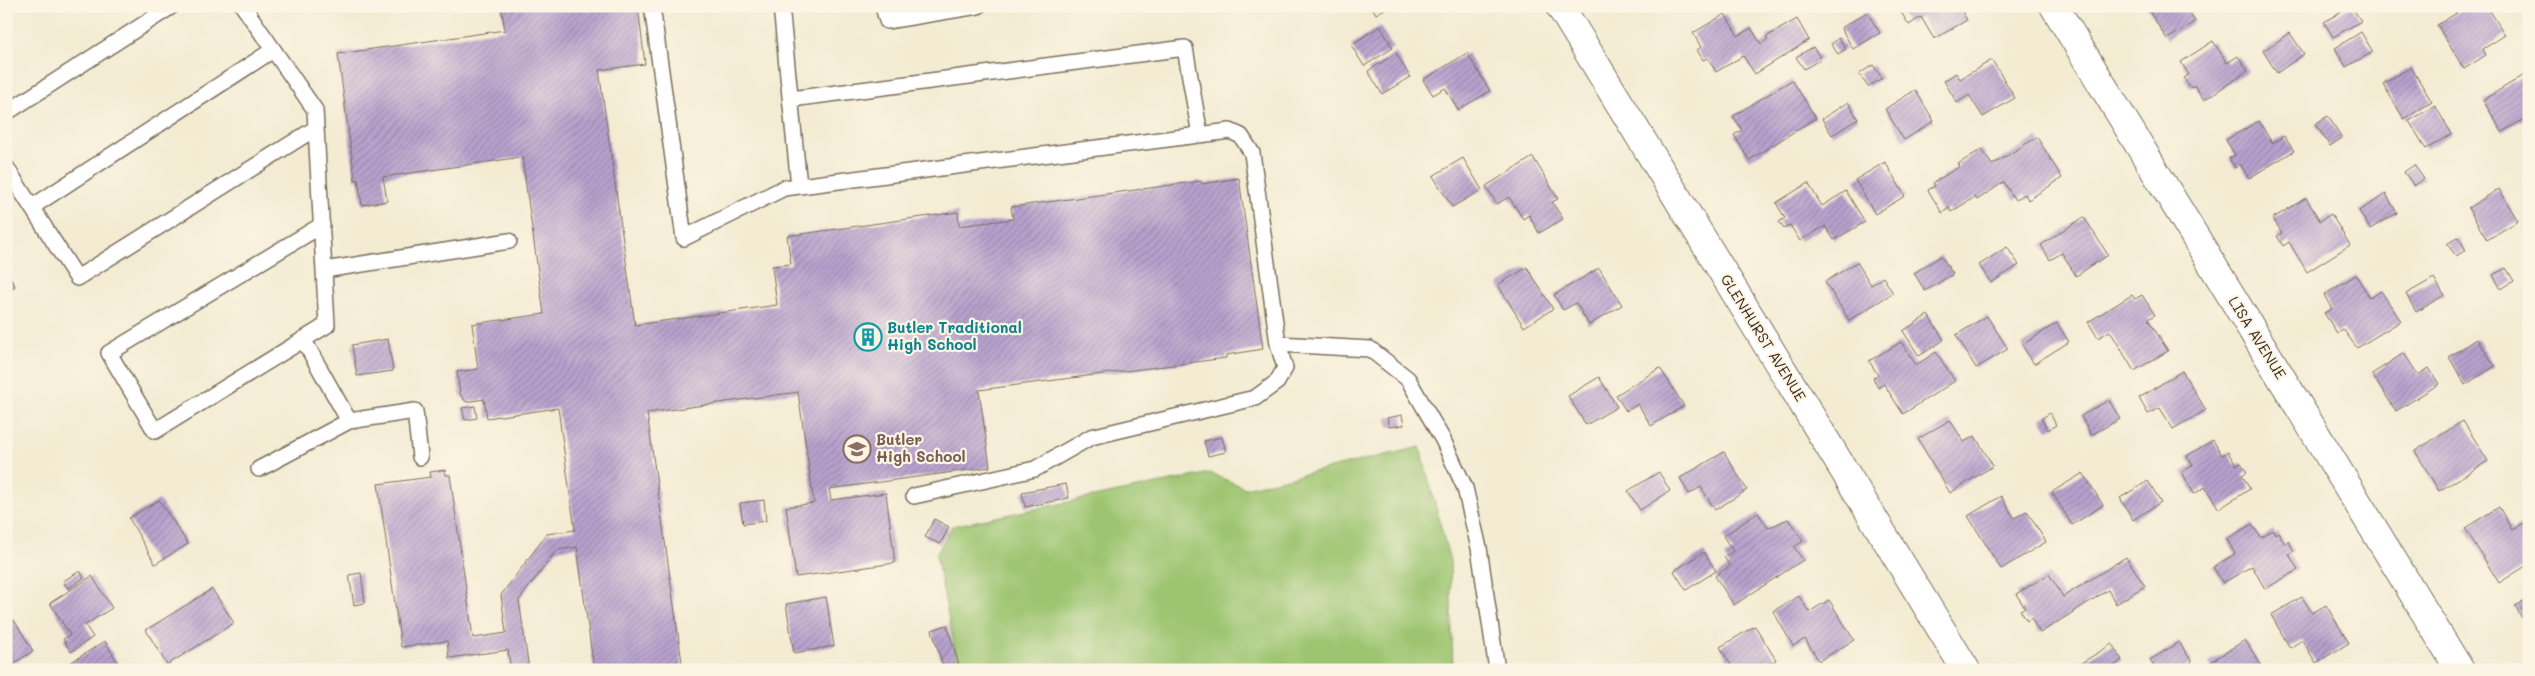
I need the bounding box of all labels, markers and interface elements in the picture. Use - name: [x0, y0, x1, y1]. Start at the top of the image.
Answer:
- street label: GLENHURST AVENUE: [1717, 270, 1811, 405]
- street label: LISA AVENUE: [2224, 292, 2291, 383]
- place label: Butler Traditional High School: [887, 317, 1022, 354]
- building icon: Butler Traditional High School: [853, 322, 883, 352]
- place label: Butler High School: [876, 429, 966, 466]
- school or university icon: Butler High School: [842, 434, 872, 464]

